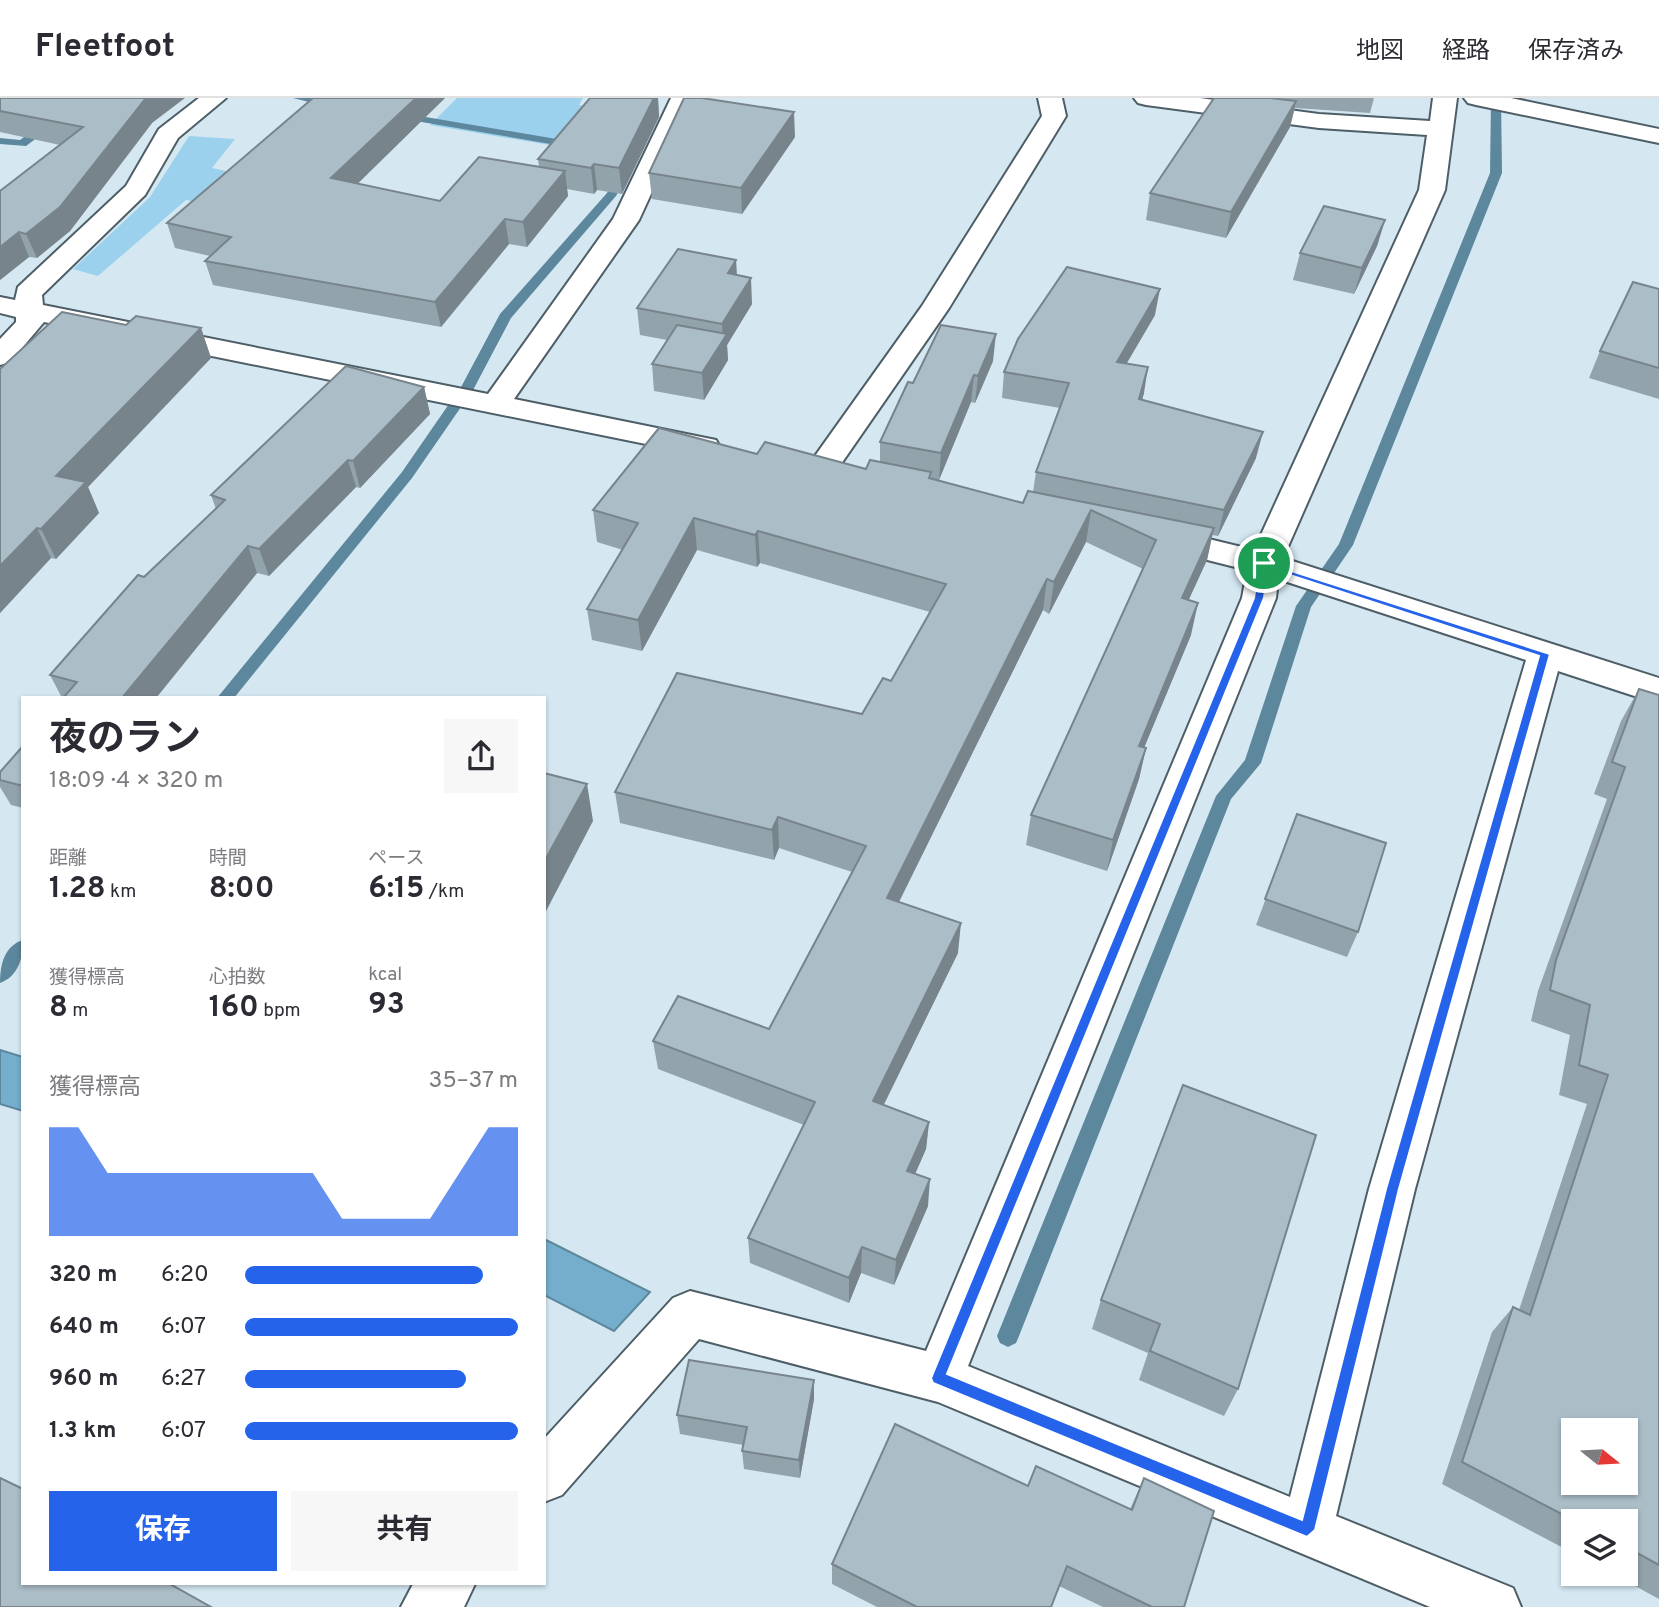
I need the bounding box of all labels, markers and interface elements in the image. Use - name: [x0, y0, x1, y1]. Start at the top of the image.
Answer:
- text: Fleetfoot: [35, 27, 175, 69]
- text: 地図: [1356, 37, 1404, 67]
- text: 経路: [1442, 37, 1490, 67]
- text: 保存済み: [1528, 37, 1624, 67]
- pin: [1234, 533, 1294, 593]
- icon: arrive: [1245, 544, 1283, 582]
- text: 夜のラン: [49, 716, 201, 765]
- button: share: [444, 719, 518, 793]
- text: 18:09 · 4 × 320 m: [49, 767, 223, 796]
- text: 距離: [49, 847, 87, 871]
- text: 時間: [209, 847, 247, 871]
- text: ペース: [368, 847, 424, 871]
- text: 1.28: [49, 871, 106, 908]
- text: 8:00: [209, 871, 274, 908]
- text: 6:15: [368, 871, 424, 908]
- text: km: [106, 880, 136, 904]
- text: /km: [424, 880, 464, 904]
- text: kcal: [368, 963, 402, 987]
- text: 獲得標高: [49, 966, 125, 990]
- text: 心拍数: [209, 966, 266, 990]
- text: 93: [368, 987, 405, 1024]
- text: 8: [49, 990, 68, 1027]
- text: 160: [209, 990, 259, 1027]
- text: m: [68, 999, 88, 1023]
- text: bpm: [259, 999, 301, 1023]
- text: 35–37 m: [429, 1067, 518, 1096]
- text: 獲得標高: [49, 1074, 141, 1103]
- text: 320 m: [49, 1261, 117, 1290]
- text: 6:20: [161, 1261, 209, 1290]
- text: 640 m: [49, 1313, 119, 1342]
- text: 6:07: [161, 1313, 206, 1342]
- text: 960 m: [49, 1365, 118, 1394]
- text: 6:27: [161, 1365, 206, 1394]
- text: 1.3 km: [49, 1417, 116, 1446]
- text: 6:07: [161, 1417, 206, 1446]
- north arrow: [1561, 1418, 1638, 1494]
- map controls: [1561, 1418, 1638, 1586]
- button: 保存: [49, 1491, 277, 1571]
- button: 共有: [291, 1491, 518, 1571]
- button: layers: [1561, 1509, 1638, 1586]

